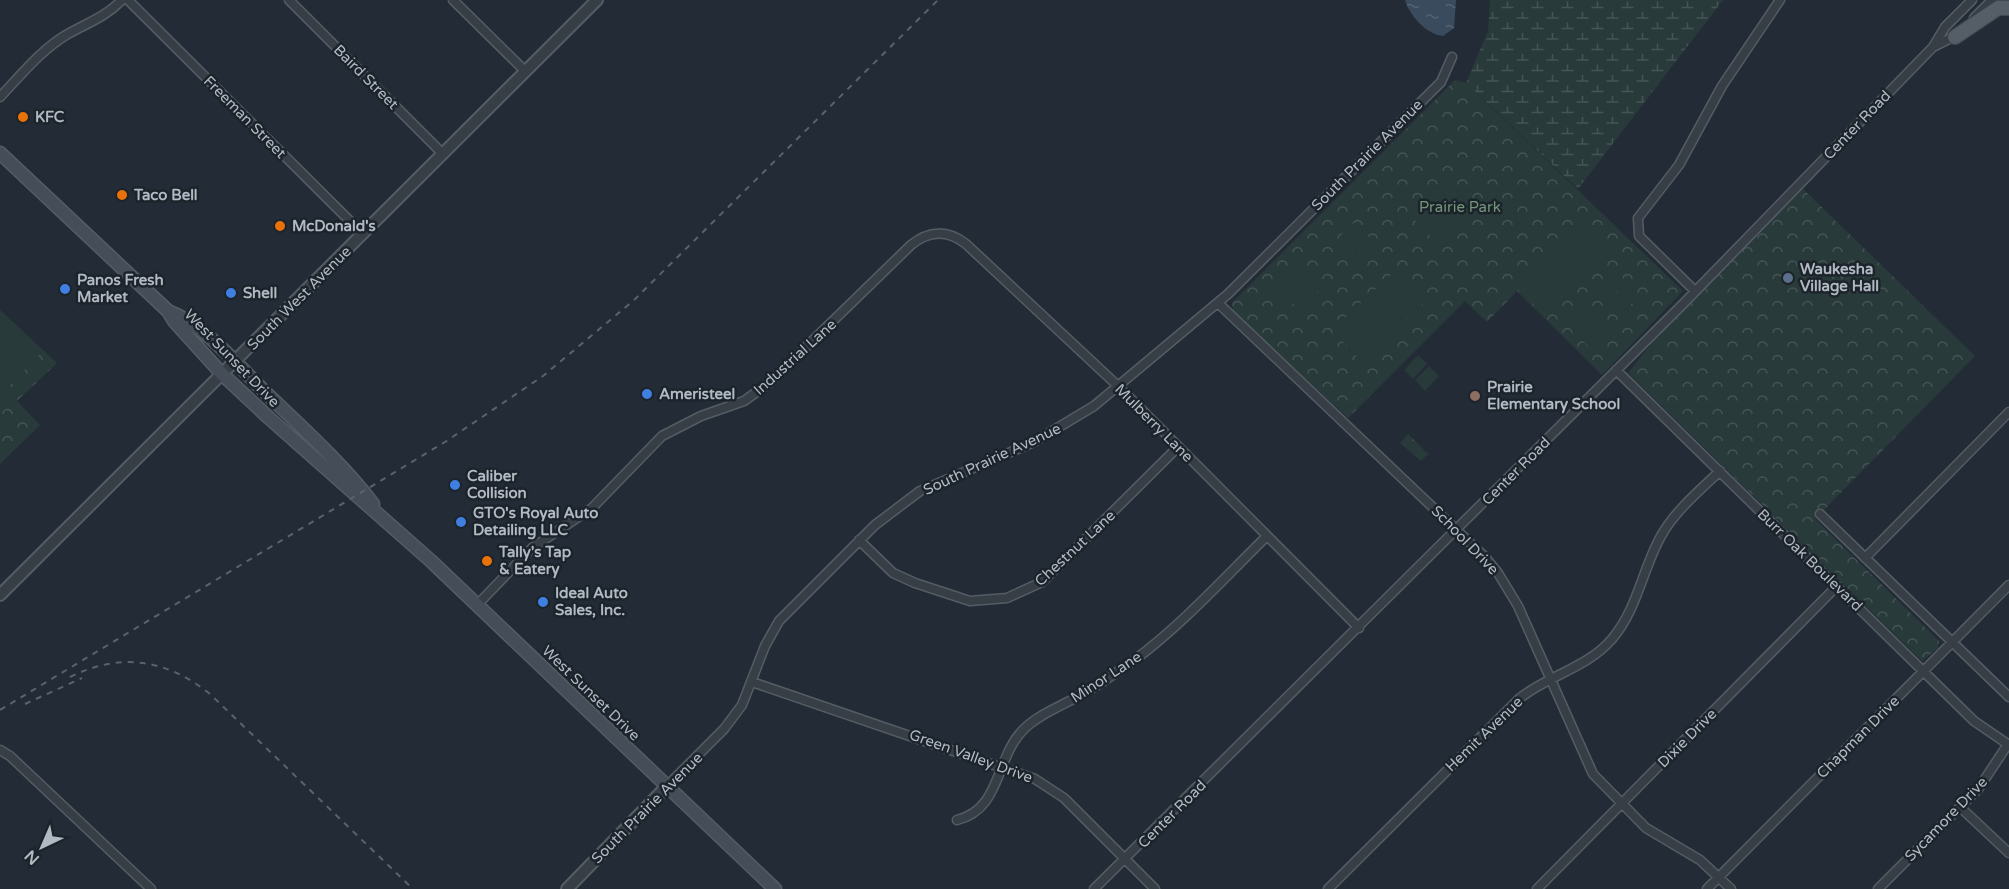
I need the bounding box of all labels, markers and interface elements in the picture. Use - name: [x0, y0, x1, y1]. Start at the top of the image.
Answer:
- street label: Baird Street: [330, 41, 402, 113]
- street label: Freeman Street: [200, 72, 290, 162]
- street label: Center Road: [1820, 87, 1894, 163]
- street label: South Prairie Avenue: [1308, 96, 1426, 214]
- place label: KFC: [35, 108, 65, 126]
- marker: KFC: [16, 110, 30, 124]
- place label: Taco Bell: [133, 186, 198, 204]
- marker: Taco Bell: [115, 188, 129, 202]
- park label: Prairie Park: [1419, 198, 1501, 216]
- place label: McDonald's: [292, 217, 376, 235]
- marker: McDonald's: [273, 219, 287, 233]
- street label: South West Avenue: [243, 242, 355, 354]
- place label: Waukesha Village Hall: [1800, 260, 1879, 296]
- place label: Panos Fresh Market: [77, 271, 164, 306]
- marker: Waukesha Village Hall: [1781, 271, 1795, 285]
- marker: Panos Fresh Market: [58, 282, 72, 296]
- place label: Shell: [243, 284, 277, 302]
- marker: Shell: [224, 286, 238, 300]
- street label: West Sunset Drive: [181, 305, 283, 411]
- street label: Industrial Lane: [750, 315, 840, 399]
- place label: Prairie Elementary School: [1487, 378, 1620, 414]
- street label: Mulberry Lane: [1111, 380, 1197, 466]
- place label: Ameristeel: [659, 385, 735, 403]
- marker: Ameristeel: [640, 387, 654, 401]
- marker: Prairie Elementary School: [1468, 389, 1482, 403]
- street label: South Prairie Avenue: [920, 419, 1064, 499]
- street label: Center Road: [1478, 433, 1554, 509]
- place label: Caliber Collision: [467, 467, 527, 502]
- marker: Caliber Collision: [448, 478, 462, 492]
- street label: School Drive: [1428, 502, 1502, 578]
- place label: GTO's Royal Auto Detailing LLC: [473, 504, 598, 540]
- street label: Burr Oak Boulevard: [1754, 505, 1866, 615]
- street label: Chestnut Lane: [1031, 506, 1119, 590]
- marker: GTO's Royal Auto Detailing LLC: [454, 515, 468, 529]
- place label: Tally's Tap & Eatery: [498, 543, 572, 579]
- marker: Tally's Tap & Eatery: [480, 554, 494, 568]
- place label: Ideal Auto Sales, Inc.: [555, 584, 628, 619]
- marker: Ideal Auto Sales, Inc.: [536, 595, 550, 609]
- street label: West Sunset Drive: [538, 642, 644, 744]
- street label: Minor Lane: [1067, 647, 1145, 707]
- street label: Chapman Drive: [1813, 692, 1903, 782]
- street label: Hemit Avenue: [1442, 693, 1526, 775]
- street label: Dixie Drive: [1654, 705, 1720, 771]
- street label: Green Valley Drive: [907, 725, 1035, 787]
- street label: South Prairie Avenue: [588, 749, 706, 867]
- street label: Sycamore Drive: [1901, 773, 1991, 865]
- street label: Center Road: [1134, 776, 1210, 852]
- north arrow: [12, 817, 72, 877]
- text: N: [21, 845, 44, 869]

